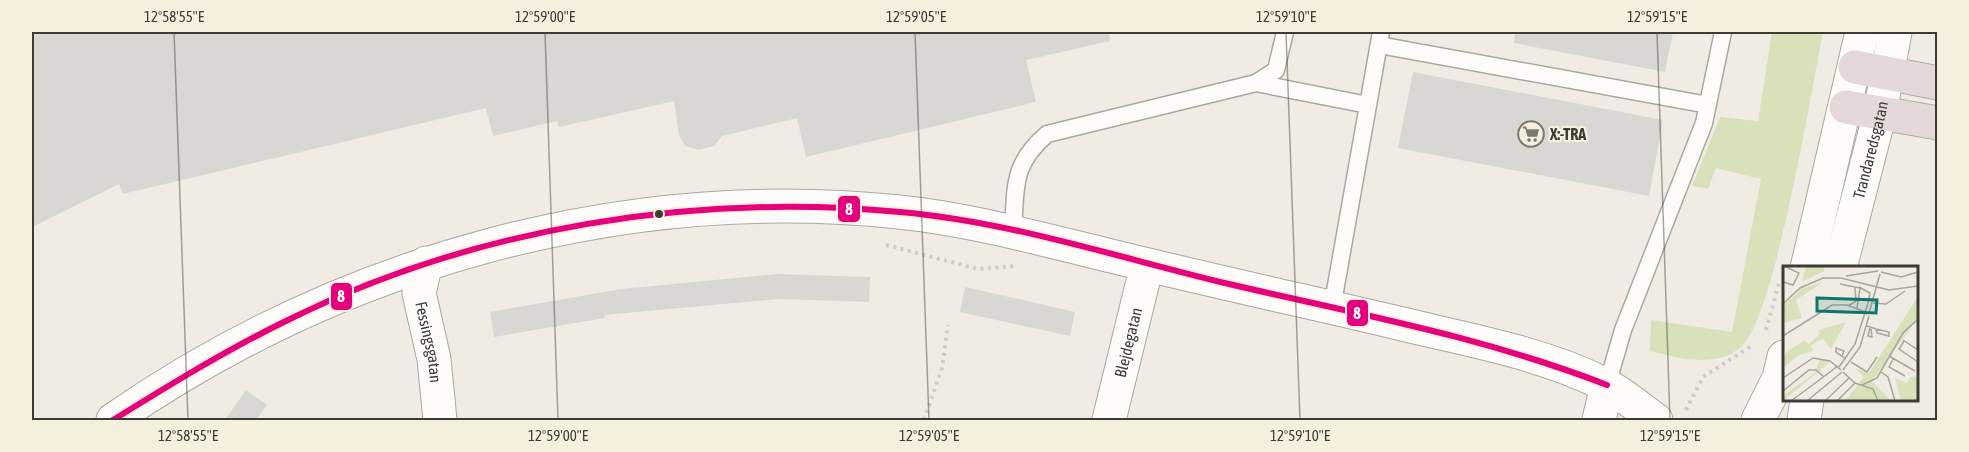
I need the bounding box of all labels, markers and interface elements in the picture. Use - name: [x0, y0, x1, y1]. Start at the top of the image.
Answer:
- text: 12°58'55"E: [144, 8, 205, 25]
- text: 12°59'00"E: [515, 8, 576, 25]
- text: 12°59'05"E: [886, 8, 947, 25]
- text: 12°59'10"E: [1256, 8, 1317, 25]
- text: 12°59'15"E: [1627, 8, 1688, 25]
- street label: Trandaredsgatan: [1849, 100, 1891, 200]
- supermarket icon: X:-TRA: [1516, 119, 1546, 149]
- place label: X:-TRA: [1549, 125, 1586, 143]
- line badge: 8: [837, 195, 861, 223]
- text: 8: [845, 200, 853, 218]
- unlabelled marker: [653, 208, 665, 220]
- inset map: [1783, 266, 1918, 401]
- line badge: 8: [330, 282, 353, 311]
- text: 8: [337, 287, 345, 305]
- line badge: 8: [1346, 299, 1369, 327]
- street label: Fessingsgatan: [412, 300, 445, 384]
- text: 8: [1353, 304, 1361, 322]
- street label: Blejdegatan: [1111, 306, 1145, 379]
- text: 12°58'55"E: [158, 427, 219, 444]
- text: 12°59'00"E: [528, 427, 589, 444]
- text: 12°59'05"E: [899, 427, 960, 444]
- text: 12°59'10"E: [1270, 427, 1331, 444]
- text: 12°59'15"E: [1640, 427, 1701, 444]

